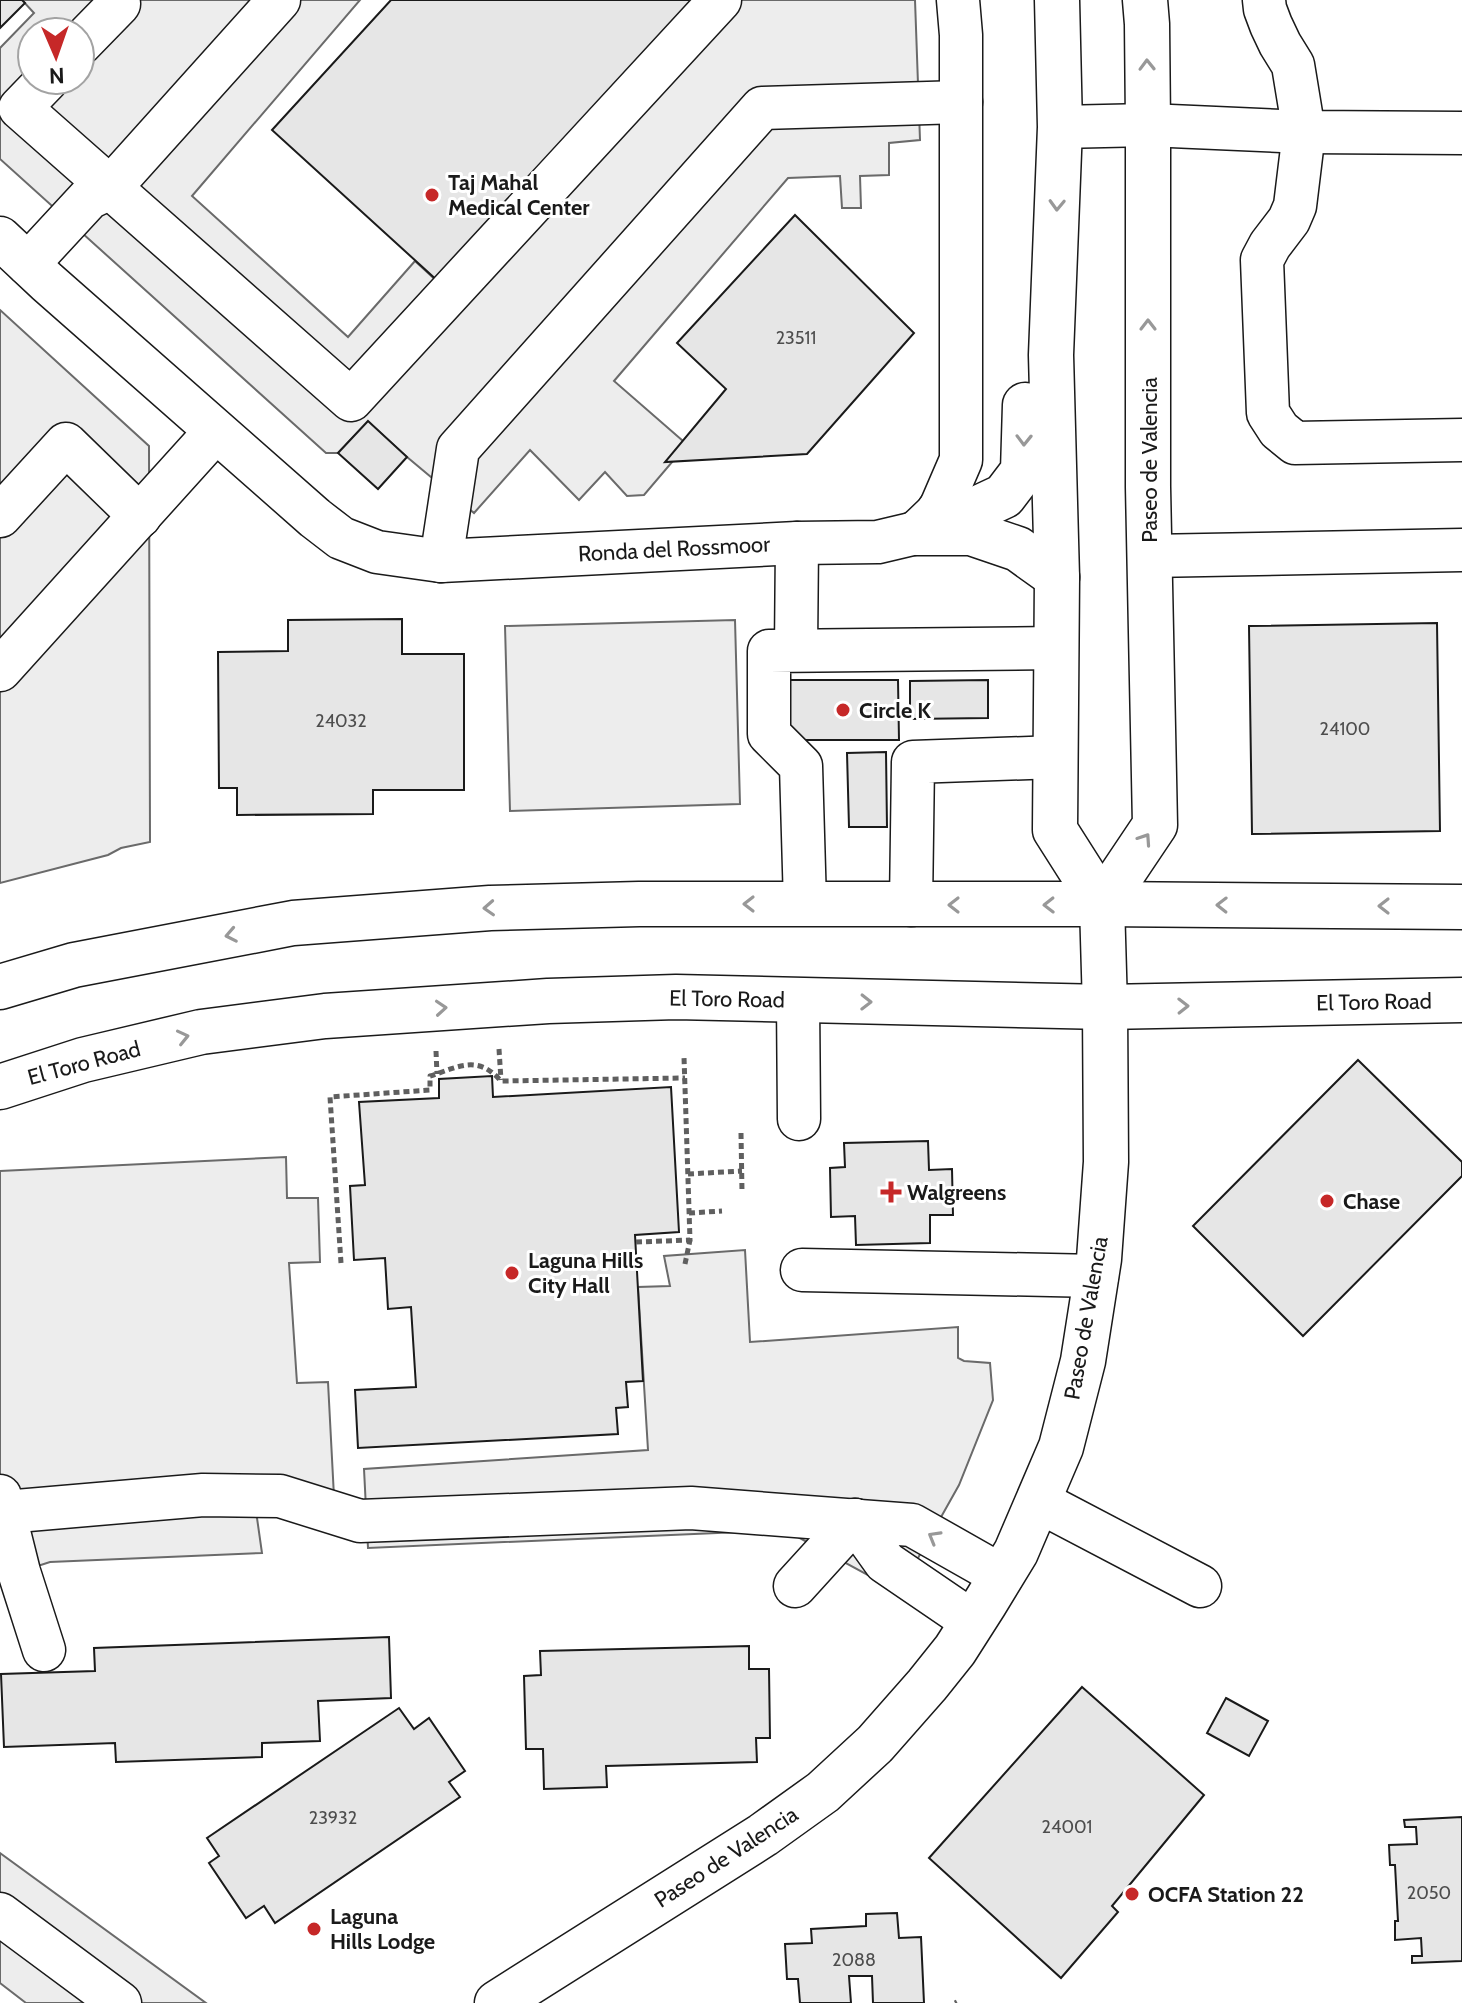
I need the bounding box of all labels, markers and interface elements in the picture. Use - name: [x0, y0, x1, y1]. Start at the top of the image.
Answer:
- north arrow: [16, 16, 96, 96]
- one-way arrow: [1138, 58, 1156, 71]
- text: N: [48, 62, 65, 89]
- place label: Taj Mahal Medical Center: [448, 169, 590, 221]
- marker: Taj Mahal Medical Center: [423, 186, 441, 204]
- one-way arrow: [1048, 199, 1065, 212]
- one-way arrow: [1139, 318, 1157, 331]
- house number: 23511: [776, 327, 816, 349]
- street label: Paseo de Valencia: [1136, 377, 1163, 543]
- one-way arrow: [1015, 434, 1033, 447]
- street label: Ronda del Rossmoor: [577, 530, 771, 568]
- place label: Circle K: [859, 697, 931, 724]
- marker: Circle K: [834, 701, 852, 719]
- house number: 24032: [315, 710, 367, 732]
- house number: 24100: [1320, 718, 1370, 740]
- one-way arrow: [1136, 834, 1151, 848]
- one-way arrow: [742, 895, 755, 913]
- one-way arrow: [947, 896, 960, 914]
- one-way arrow: [1042, 896, 1055, 913]
- one-way arrow: [1215, 896, 1228, 914]
- one-way arrow: [1377, 898, 1390, 915]
- one-way arrow: [482, 899, 495, 916]
- one-way arrow: [225, 926, 238, 943]
- street label: El Toro Road: [669, 984, 785, 1014]
- street label: El Toro Road: [1316, 987, 1432, 1017]
- one-way arrow: [860, 993, 873, 1010]
- one-way arrow: [1177, 997, 1190, 1015]
- one-way arrow: [435, 1000, 448, 1017]
- one-way arrow: [176, 1029, 189, 1046]
- street label: El Toro Road: [25, 1035, 143, 1091]
- place label: Walgreens: [907, 1179, 1006, 1206]
- marker: Walgreens: [882, 1183, 900, 1201]
- place label: Chase: [1343, 1188, 1400, 1215]
- marker: Chase: [1318, 1192, 1336, 1210]
- street label: Paseo de Valencia: [1058, 1234, 1114, 1402]
- place label: Laguna Hills City Hall: [528, 1247, 643, 1299]
- marker: Laguna Hills City Hall: [503, 1264, 521, 1282]
- one-way arrow: [928, 1531, 943, 1547]
- street label: Paseo de Valencia: [649, 1800, 803, 1913]
- house number: 23932: [309, 1807, 357, 1829]
- house number: 24001: [1042, 1816, 1092, 1838]
- place label: OCFA Station 22: [1148, 1881, 1304, 1908]
- house number: 2050: [1407, 1882, 1451, 1904]
- marker: OCFA Station 22: [1123, 1885, 1141, 1903]
- place label: Laguna Hills Lodge: [330, 1903, 435, 1955]
- marker: Laguna Hills Lodge: [305, 1920, 323, 1938]
- house number: 2088: [832, 1949, 876, 1971]

